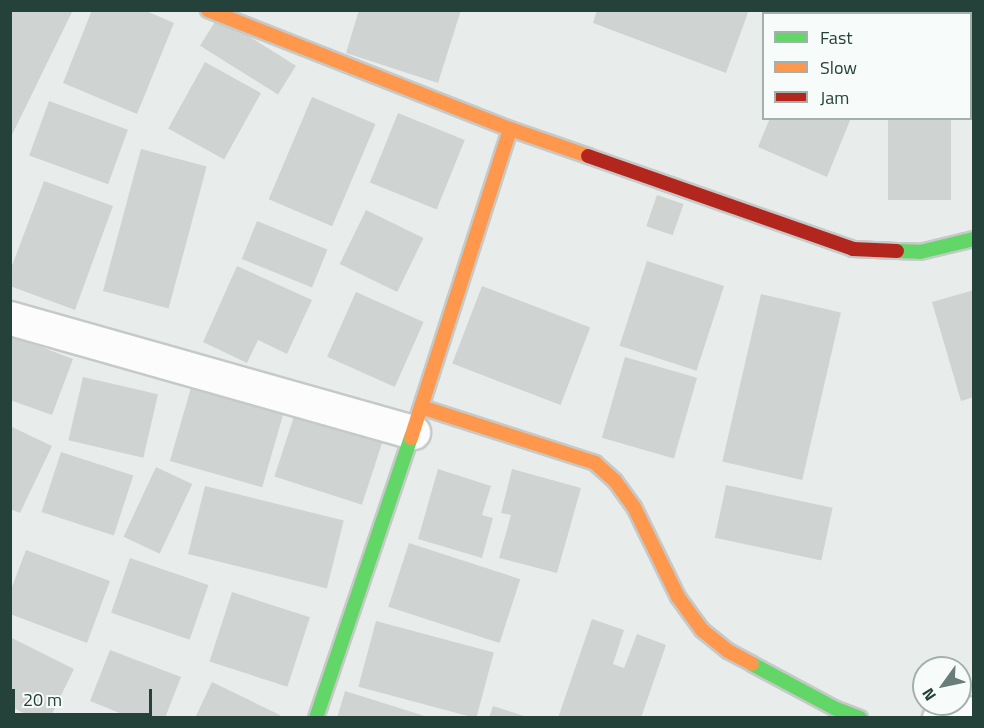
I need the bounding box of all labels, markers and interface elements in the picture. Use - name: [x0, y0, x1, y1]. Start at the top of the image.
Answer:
- legend: [762, 12, 972, 120]
- text: Fast: [820, 24, 853, 51]
- text: Slow: [820, 54, 857, 81]
- text: Jam: [820, 84, 849, 111]
- north arrow: [912, 656, 972, 716]
- scale bar: [15, 677, 154, 715]
- text: N: [915, 684, 942, 706]
- text: 20 m: [23, 686, 62, 713]

